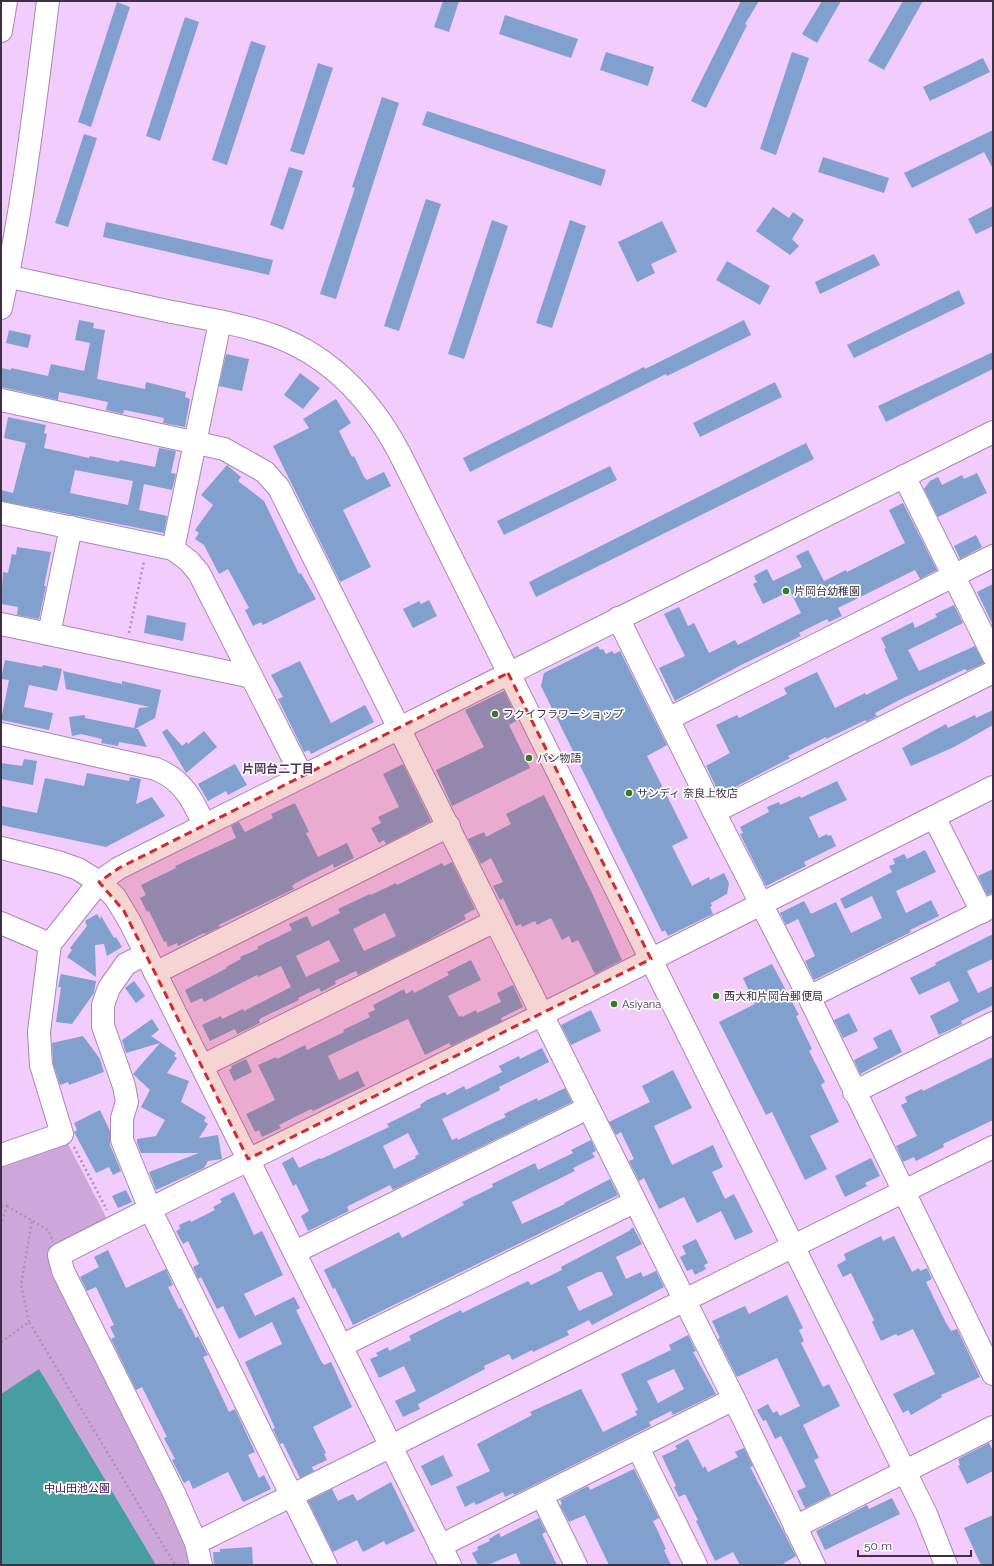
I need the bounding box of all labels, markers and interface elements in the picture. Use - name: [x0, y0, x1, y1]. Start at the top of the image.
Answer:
- place label: 片岡台幼稚園: [794, 585, 860, 598]
- marker: 片岡台幼稚園: [781, 586, 791, 596]
- place label: フクイフラワーショップ: [503, 708, 624, 721]
- marker: フクイフラワーショップ: [490, 709, 500, 719]
- place label: パン物語: [537, 752, 582, 765]
- marker: パン物語: [524, 753, 534, 763]
- district label: 片岡台二丁目: [242, 762, 314, 776]
- place label: サンディ 奈良上牧店: [637, 787, 738, 800]
- marker: サンディ 奈良上牧店: [624, 788, 634, 798]
- place label: 西大和片岡台郵便局: [724, 990, 823, 1003]
- marker: 西大和片岡台郵便局: [711, 991, 721, 1001]
- place label: Asiyana: [622, 998, 661, 1011]
- marker: Asiyana: [609, 999, 619, 1009]
- park label: 中山田池公園: [44, 1482, 110, 1495]
- scale bar: [858, 1532, 971, 1558]
- text: 50 m: [864, 1539, 892, 1553]

